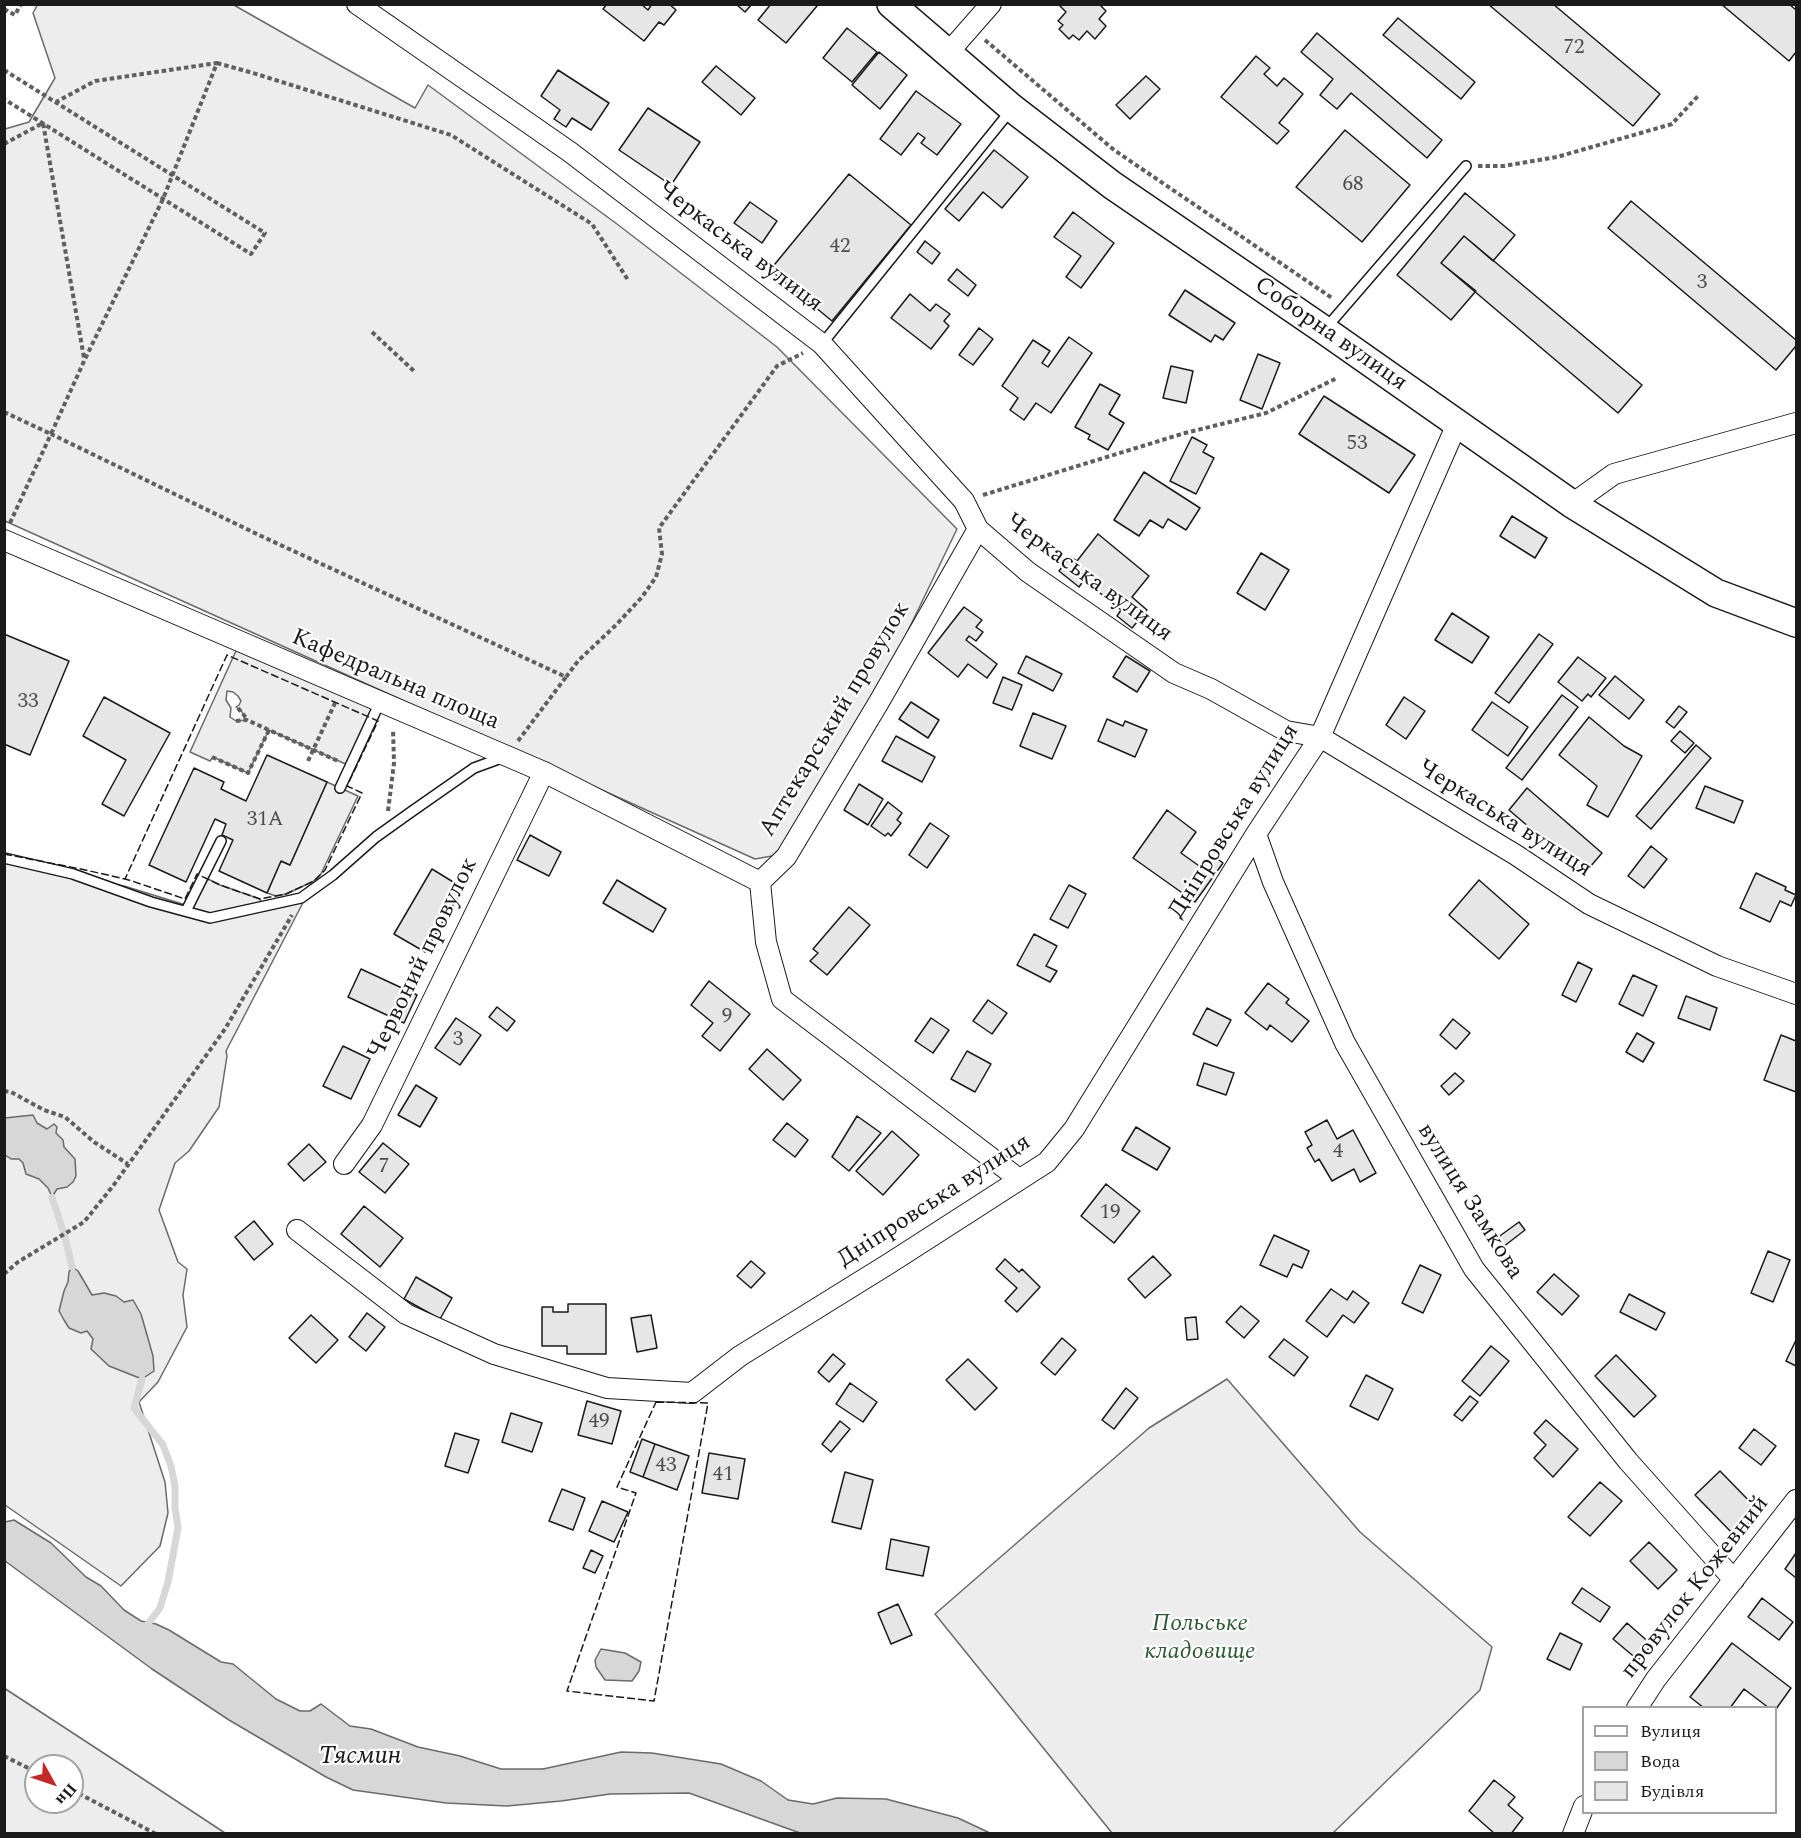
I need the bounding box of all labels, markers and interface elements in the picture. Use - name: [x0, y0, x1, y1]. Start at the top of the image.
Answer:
- house number: 72: [1564, 36, 1584, 62]
- house number: 68: [1343, 173, 1363, 199]
- street label: Черкаська вулиця: [651, 176, 827, 320]
- house number: 42: [830, 235, 850, 261]
- house number: 3: [1697, 271, 1707, 297]
- street label: Соборна вулиця: [1248, 272, 1412, 398]
- house number: 53: [1347, 432, 1367, 458]
- street label: Черкаська вулиця: [999, 509, 1177, 649]
- street label: Аптекарський провулок: [754, 597, 918, 843]
- street label: Кафедральна площа: [287, 624, 503, 738]
- house number: 33: [18, 690, 38, 716]
- street label: Дніпровська вулиця: [1163, 719, 1307, 925]
- street label: Черкаська вулиця: [1412, 755, 1596, 885]
- house number: 31А: [247, 808, 283, 834]
- street label: Червоний провулок: [363, 854, 485, 1064]
- house number: 9: [722, 1005, 732, 1031]
- house number: 3: [453, 1028, 463, 1054]
- street label: вулиця Замкова: [1409, 1119, 1529, 1285]
- street label: Дніпровська вулиця: [833, 1129, 1037, 1275]
- house number: 4: [1333, 1140, 1343, 1166]
- house number: 7: [379, 1155, 389, 1181]
- house number: 19: [1100, 1201, 1120, 1227]
- house number: 49: [589, 1410, 609, 1436]
- house number: 43: [656, 1454, 676, 1480]
- house number: 41: [713, 1463, 733, 1489]
- street label: провулок Кожевний: [1616, 1491, 1776, 1685]
- park label: Польське кладовище: [1145, 1611, 1255, 1667]
- legend: [1582, 1706, 1777, 1814]
- text: Вулиця: [1640, 1718, 1701, 1745]
- water label: Тясмин: [319, 1742, 401, 1774]
- text: Вода: [1640, 1748, 1680, 1775]
- north arrow: [24, 1754, 84, 1814]
- text: Пн: [50, 1778, 83, 1811]
- text: Будівля: [1640, 1778, 1704, 1805]

